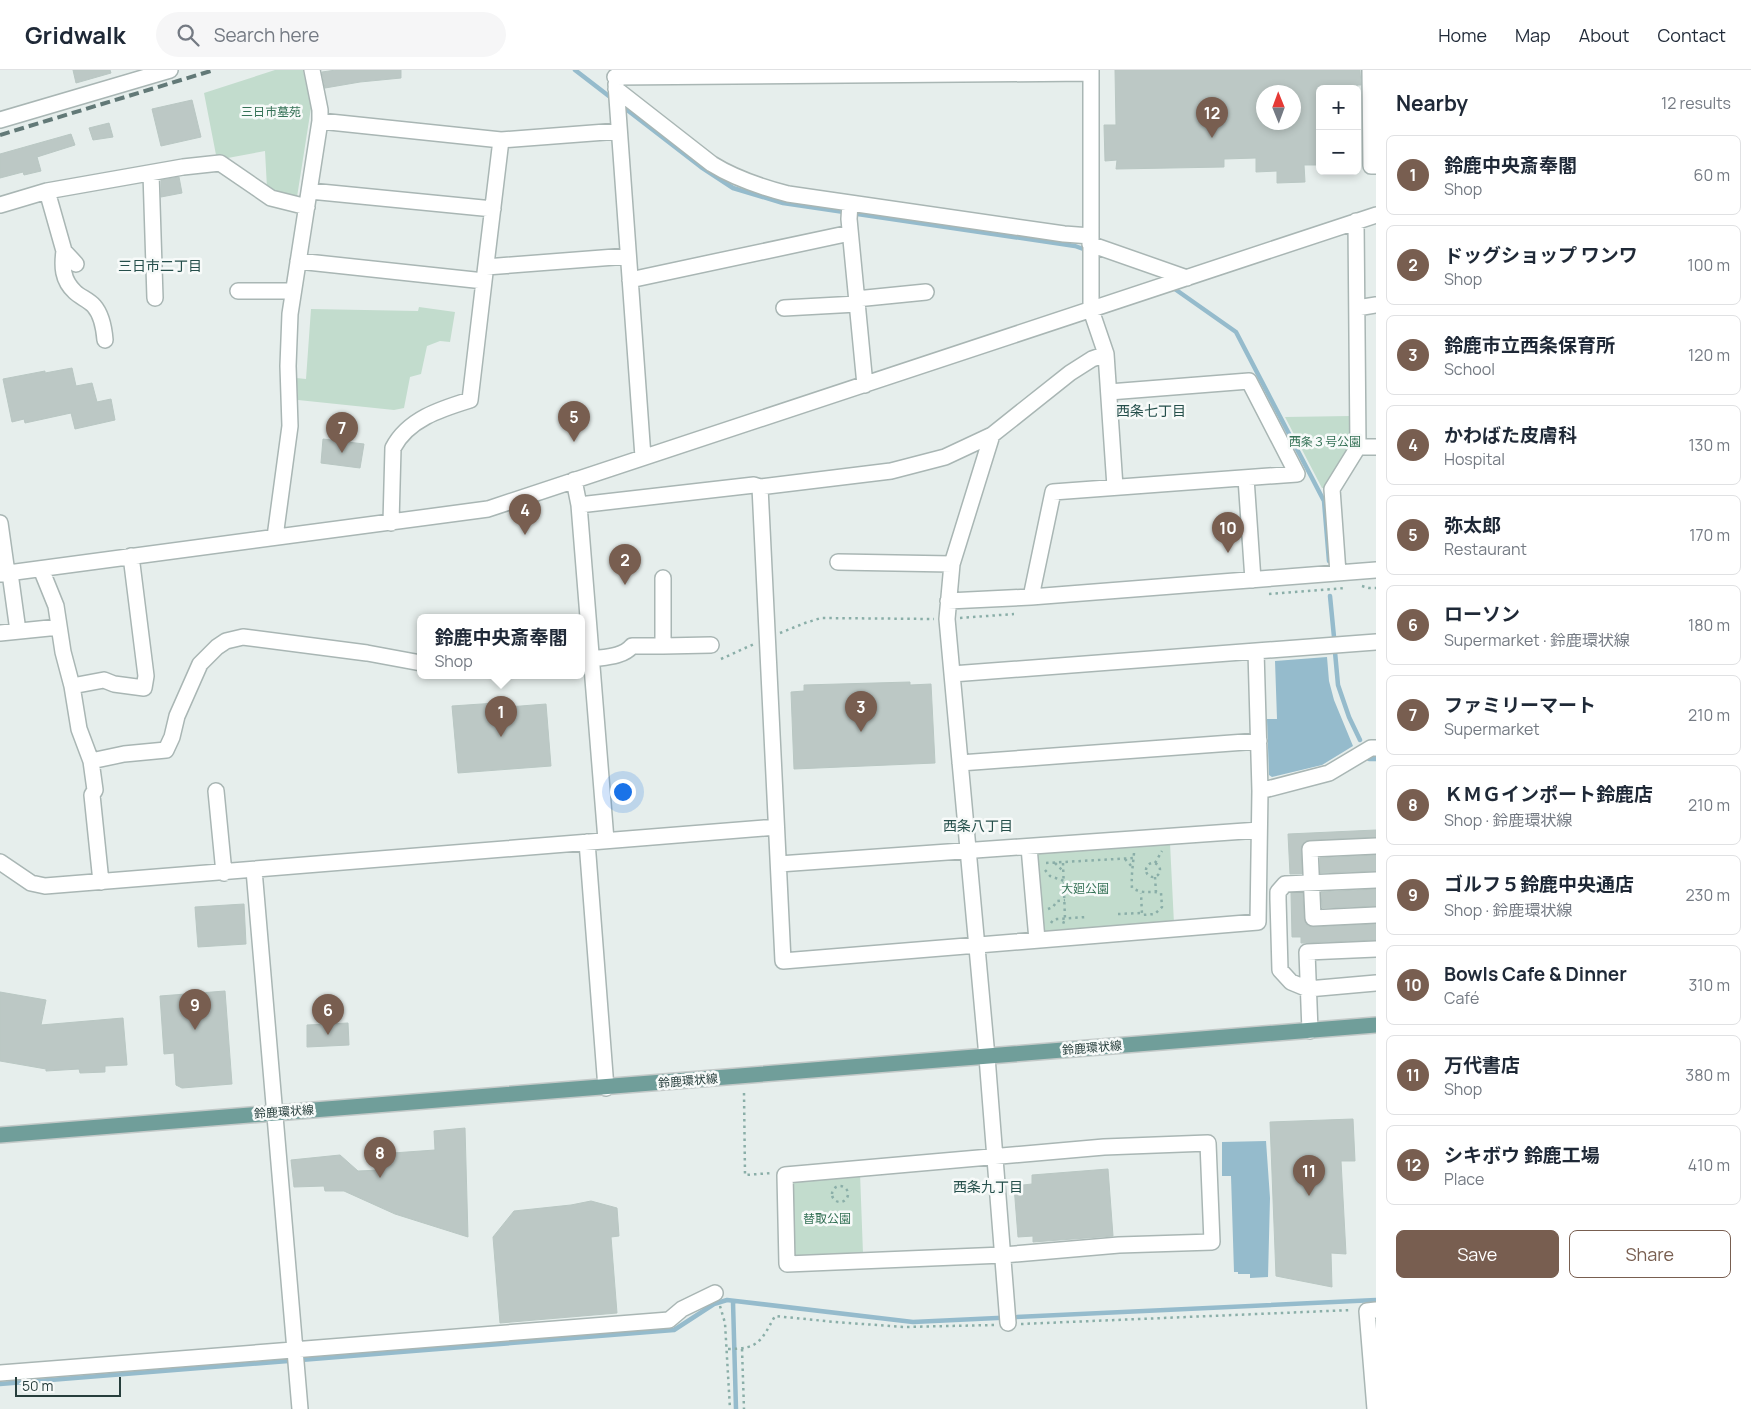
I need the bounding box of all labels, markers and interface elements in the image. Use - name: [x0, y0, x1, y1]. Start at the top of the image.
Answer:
- search box: [156, 12, 506, 57]
- text: Gridwalk: [25, 18, 126, 51]
- icon: search: [174, 21, 202, 49]
- text: Search here: [214, 22, 319, 48]
- text: Home: [1438, 23, 1487, 47]
- text: Map: [1515, 23, 1551, 47]
- text: About: [1579, 23, 1629, 47]
- text: Contact: [1657, 23, 1726, 47]
- north arrow: [1256, 85, 1301, 130]
- map controls: [1316, 85, 1361, 175]
- button: +: [1316, 85, 1361, 130]
- text: Nearby: [1396, 89, 1468, 117]
- text: 12 results: [1661, 92, 1731, 114]
- pin: 12: [1196, 97, 1228, 138]
- park label: 三日市墓苑: [241, 103, 301, 120]
- button: −: [1316, 130, 1361, 175]
- text: 鈴鹿中央斎奉閣: [1444, 152, 1577, 178]
- text: 1: [1409, 164, 1417, 186]
- text: 60 m: [1694, 164, 1730, 186]
- text: Shop: [1444, 178, 1482, 200]
- text: ドッグショップ ワンワ: [1444, 242, 1638, 268]
- text: 2: [1408, 254, 1418, 276]
- text: 100 m: [1687, 254, 1730, 276]
- district label: 三日市二丁目: [118, 256, 202, 275]
- text: Shop: [1444, 268, 1482, 290]
- text: 鈴鹿市立西条保育所: [1444, 332, 1615, 358]
- text: 3: [1408, 344, 1418, 366]
- text: 120 m: [1688, 344, 1730, 366]
- text: School: [1444, 358, 1495, 380]
- pin: 5: [558, 401, 590, 442]
- district label: 西条七丁目: [1116, 401, 1186, 420]
- pin: 7: [326, 412, 358, 453]
- text: かわばた皮膚科: [1444, 422, 1577, 448]
- park label: 西条３号公園: [1289, 433, 1361, 450]
- text: 4: [1408, 434, 1418, 456]
- text: 130 m: [1688, 434, 1730, 456]
- text: Hospital: [1444, 448, 1505, 470]
- pin: 4: [509, 494, 541, 535]
- pin: 10: [1212, 512, 1244, 553]
- text: 弥太郎: [1444, 512, 1501, 538]
- text: 5: [1408, 524, 1418, 546]
- text: 170 m: [1689, 524, 1730, 546]
- text: Restaurant: [1444, 538, 1527, 560]
- pin: 2: [609, 544, 641, 585]
- text: ローソン: [1444, 601, 1520, 627]
- popup: [417, 614, 585, 679]
- text: 6: [1408, 614, 1418, 636]
- text: 180 m: [1688, 614, 1730, 636]
- text: 鈴鹿中央斎奉閣: [434, 624, 568, 650]
- text: Supermarket · 鈴鹿環状線: [1444, 629, 1630, 651]
- text: Shop: [434, 650, 473, 672]
- pin: 3: [845, 691, 877, 732]
- text: ファミリーマート: [1444, 692, 1596, 718]
- pin: 1: [485, 696, 517, 737]
- text: 7: [1409, 704, 1417, 726]
- text: 210 m: [1688, 704, 1730, 726]
- text: Supermarket: [1444, 718, 1540, 740]
- your location: [610, 779, 636, 805]
- text: ＫＭＧインポート鈴鹿店: [1444, 781, 1653, 807]
- text: 8: [1408, 794, 1418, 816]
- text: 210 m: [1688, 794, 1730, 816]
- text: Shop · 鈴鹿環状線: [1444, 809, 1572, 831]
- district label: 西条八丁目: [943, 816, 1013, 835]
- text: ゴルフ５鈴鹿中央通店: [1444, 871, 1634, 897]
- park label: 大廻公園: [1061, 880, 1109, 897]
- text: 9: [1408, 884, 1418, 906]
- text: 230 m: [1686, 884, 1730, 906]
- text: Shop · 鈴鹿環状線: [1444, 899, 1572, 921]
- text: Bowls Cafe & Dinner: [1444, 961, 1627, 987]
- text: 10: [1404, 974, 1422, 996]
- text: 310 m: [1688, 974, 1730, 996]
- text: Café: [1444, 987, 1479, 1009]
- pin: 9: [179, 989, 211, 1030]
- pin: 6: [312, 994, 344, 1035]
- street label: 鈴鹿環状線: [1061, 1036, 1123, 1059]
- text: 万代書店: [1444, 1052, 1520, 1078]
- text: 11: [1406, 1064, 1420, 1086]
- text: 380 m: [1685, 1064, 1730, 1086]
- street label: 鈴鹿環状線: [657, 1069, 719, 1092]
- text: Shop: [1444, 1078, 1482, 1100]
- street label: 鈴鹿環状線: [253, 1101, 314, 1122]
- pin: 8: [364, 1137, 396, 1178]
- text: シキボウ 鈴鹿工場: [1444, 1142, 1600, 1168]
- text: 12: [1405, 1154, 1421, 1176]
- text: 410 m: [1688, 1154, 1730, 1176]
- pin: 11: [1293, 1155, 1325, 1196]
- text: Place: [1444, 1168, 1484, 1190]
- district label: 西条九丁目: [953, 1177, 1023, 1196]
- park label: 替取公園: [803, 1210, 851, 1227]
- button: Save: [1396, 1230, 1559, 1278]
- button: Share: [1569, 1230, 1731, 1278]
- scale bar: [15, 1374, 121, 1397]
- text: 50 m: [22, 1376, 53, 1395]

